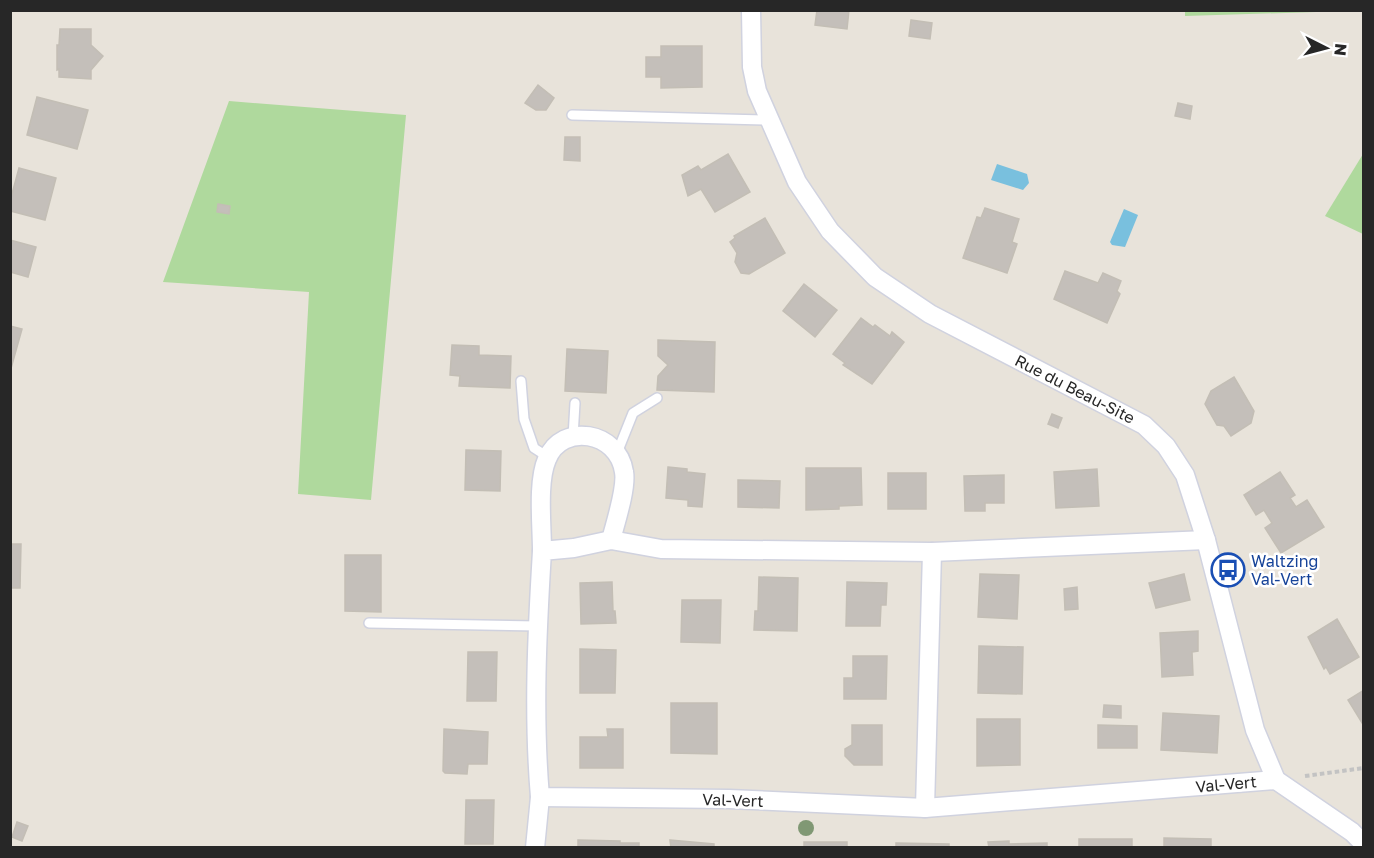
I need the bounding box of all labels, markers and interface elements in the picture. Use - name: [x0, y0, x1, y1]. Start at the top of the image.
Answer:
- north arrow: [1296, 18, 1356, 78]
- text: N: [1330, 42, 1351, 57]
- street label: Rue du Beau-Site: [1012, 350, 1138, 428]
- place label: Waltzing Val-Vert: [1251, 551, 1318, 589]
- bus stop icon: Waltzing Val-Vert: [1210, 552, 1246, 588]
- street label: Val-Vert: [1195, 771, 1257, 797]
- street label: Val-Vert: [702, 789, 764, 811]

